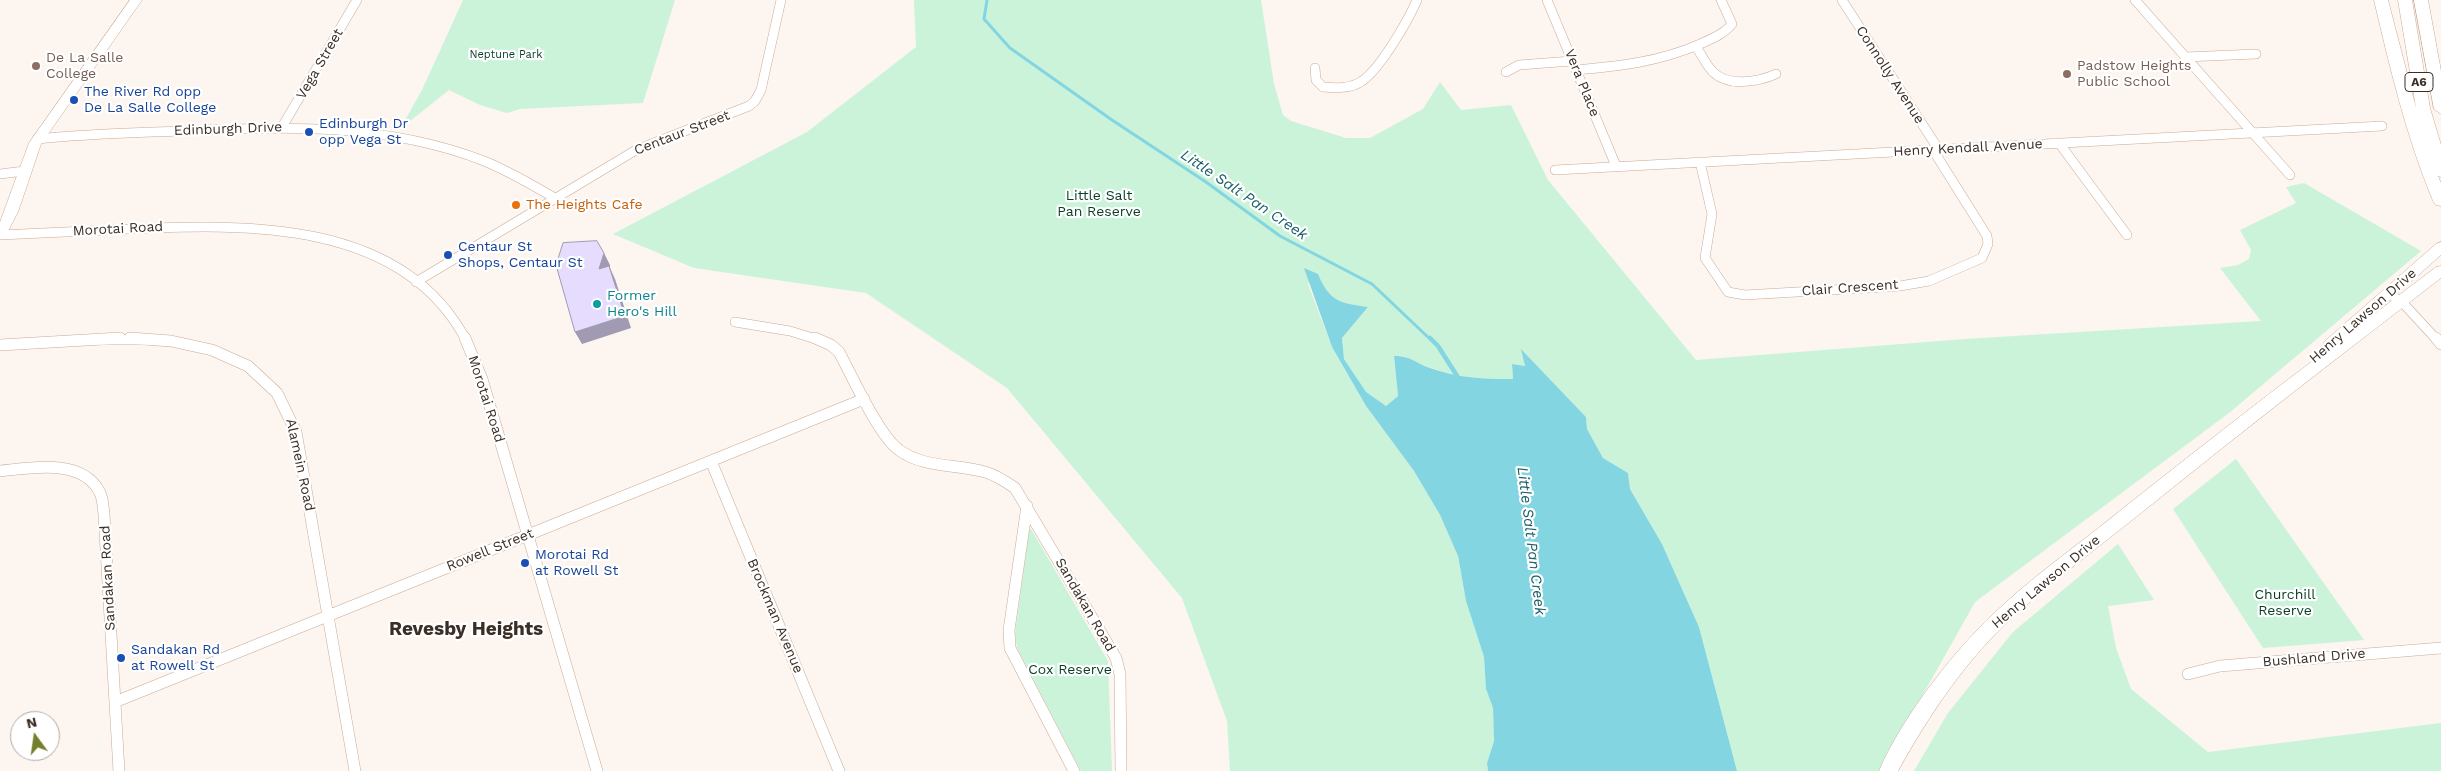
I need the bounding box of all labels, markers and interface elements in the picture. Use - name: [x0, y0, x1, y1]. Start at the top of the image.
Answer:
- street label: Connolly Avenue: [1852, 23, 1928, 127]
- street label: Vega Street: [293, 26, 347, 102]
- street label: Vera Place: [1561, 47, 1603, 119]
- park label: Neptune Park: [469, 48, 543, 62]
- place label: De La Salle College: [46, 50, 123, 82]
- place label: Padstow Heights Public School: [2077, 58, 2191, 90]
- marker: De La Salle College: [30, 60, 42, 72]
- marker: Padstow Heights Public School: [2061, 68, 2073, 80]
- road number: A6: [2405, 72, 2433, 91]
- place label: The River Rd opp De La Salle College: [84, 84, 216, 116]
- marker: The River Rd opp De La Salle College: [68, 94, 80, 106]
- street label: Centaur Street: [632, 107, 732, 159]
- place label: Edinburgh Dr opp Vega St: [319, 116, 408, 148]
- street label: Edinburgh Drive: [174, 119, 282, 139]
- marker: Edinburgh Dr opp Vega St: [303, 126, 315, 138]
- street label: Henry Kendall Avenue: [1893, 136, 2043, 160]
- water label: Little Salt Pan Creek: [1177, 146, 1311, 244]
- park label: Little Salt Pan Reserve: [1057, 188, 1141, 220]
- place label: The Heights Cafe: [526, 197, 643, 213]
- marker: The Heights Cafe: [510, 199, 522, 211]
- street label: Morotai Road: [72, 218, 164, 240]
- place label: Centaur St Shops, Centaur St: [458, 239, 583, 272]
- marker: Centaur St Shops, Centaur St: [442, 249, 454, 261]
- street label: Henry Lawson Drive: [2306, 265, 2420, 367]
- street label: Clair Crescent: [1801, 276, 1899, 300]
- place label: Former Hero's Hill: [607, 288, 677, 321]
- marker: Former Hero's Hill: [591, 298, 603, 310]
- street label: Morotai Road: [464, 353, 508, 445]
- street label: Alamein Road: [282, 417, 318, 513]
- water label: Little Salt Pan Creek: [1513, 466, 1549, 616]
- street label: Sandakan Road: [97, 525, 119, 631]
- street label: Rowell Street: [444, 525, 536, 575]
- street label: Henry Lawson Drive: [1988, 532, 2104, 632]
- place label: Morotai Rd at Rowell St: [535, 547, 618, 580]
- street label: Sandakan Road: [1051, 555, 1119, 655]
- street label: Brockman Avenue: [743, 556, 807, 676]
- marker: Morotai Rd at Rowell St: [519, 557, 531, 569]
- park label: Churchill Reserve: [2254, 587, 2316, 620]
- district label: Revesby Heights: [389, 618, 543, 640]
- place label: Sandakan Rd at Rowell St: [131, 642, 220, 674]
- street label: Bushland Drive: [2262, 645, 2366, 671]
- marker: Sandakan Rd at Rowell St: [115, 652, 127, 664]
- park label: Cox Reserve: [1028, 662, 1112, 678]
- north arrow: [10, 711, 60, 761]
- text: N: [25, 713, 39, 731]

